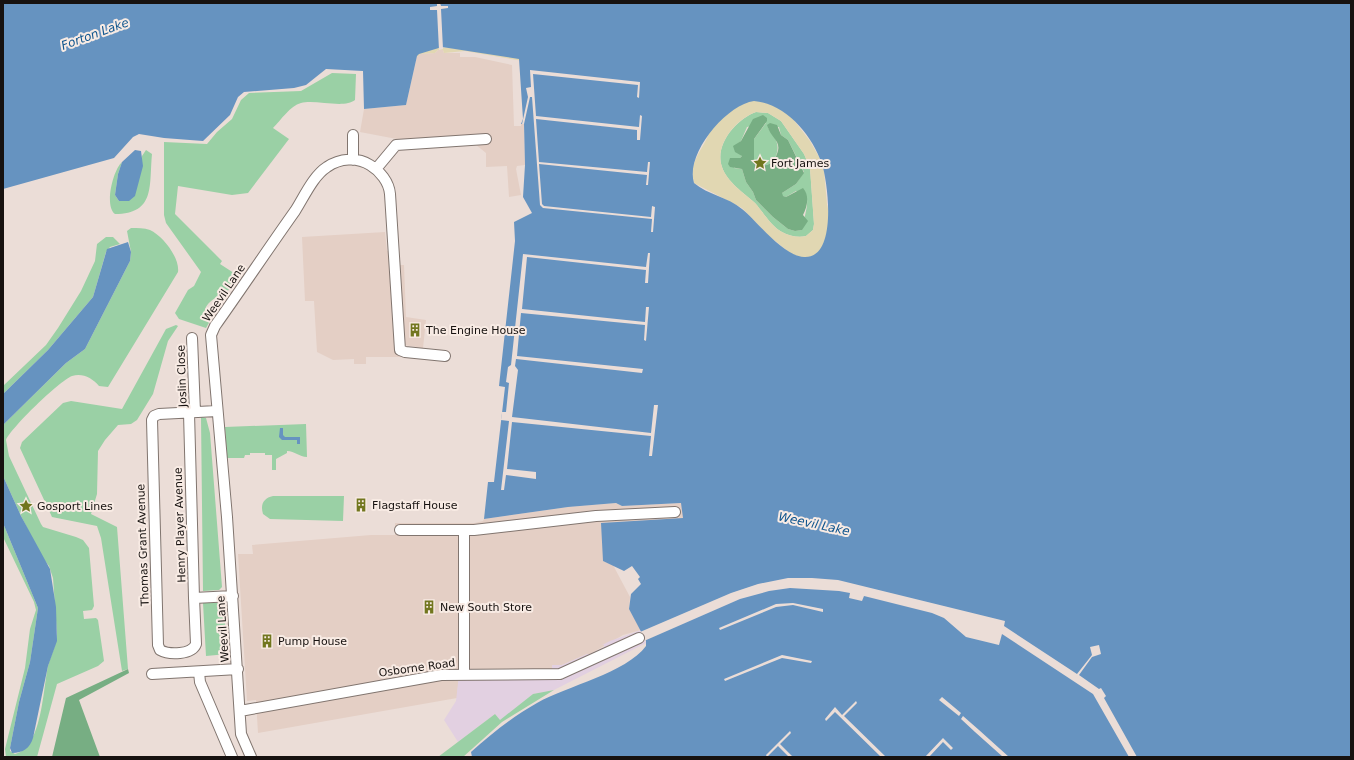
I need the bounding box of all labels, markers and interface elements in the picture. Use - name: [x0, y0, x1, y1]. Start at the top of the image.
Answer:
- water label: Forton Lake: [59, 15, 131, 53]
- place icon: Fort James: [752, 155, 768, 171]
- place label: Fort James: [771, 157, 829, 170]
- street label: Weevil Lane: [200, 262, 248, 324]
- building icon: The Engine House: [407, 322, 423, 338]
- place label: The Engine House: [425, 324, 526, 337]
- street label: Joslin Close: [174, 344, 190, 408]
- street label: Henry Player Avenue: [171, 467, 189, 583]
- street label: Thomas Grant Avenue: [134, 483, 152, 607]
- building icon: Flagstaff House: [353, 497, 369, 513]
- place icon: Gosport Lines: [18, 498, 34, 514]
- place label: Flagstaff House: [372, 499, 458, 512]
- place label: Gosport Lines: [37, 500, 113, 513]
- water label: Weevil Lake: [777, 510, 851, 538]
- street label: Weevil Lane: [214, 595, 232, 663]
- building icon: New South Store: [421, 599, 437, 615]
- place label: New South Store: [440, 601, 532, 614]
- building icon: Pump House: [259, 633, 275, 649]
- place label: Pump House: [278, 635, 347, 648]
- street label: Osborne Road: [378, 656, 456, 680]

